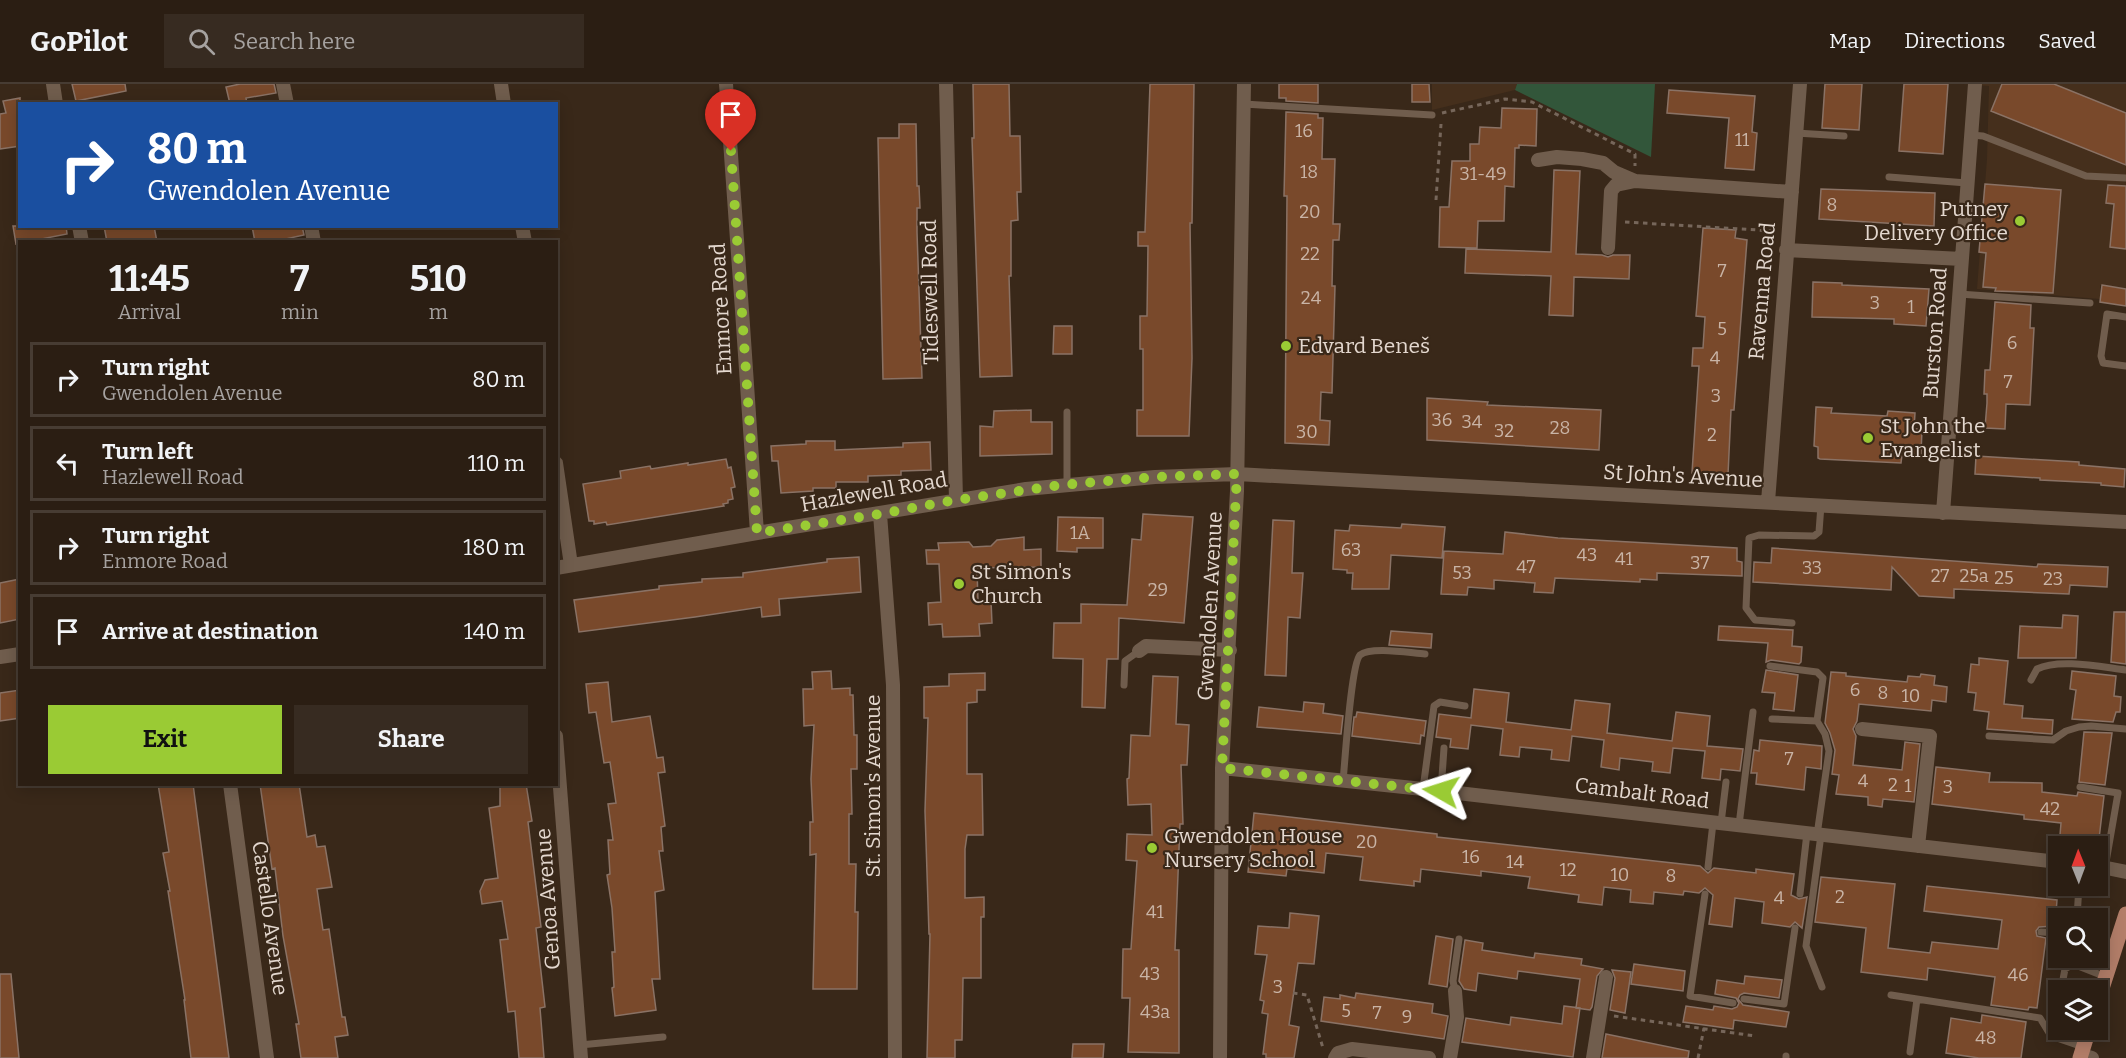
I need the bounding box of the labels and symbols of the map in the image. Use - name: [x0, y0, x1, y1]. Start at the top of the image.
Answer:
- pin: [705, 89, 756, 151]
- house number: 16: [1295, 120, 1313, 142]
- house number: 11: [1735, 129, 1750, 151]
- house number: 18: [1300, 161, 1318, 183]
- house number: 31-49: [1460, 163, 1506, 185]
- house number: 8: [1827, 194, 1837, 216]
- place label: Putney Delivery Office: [1864, 196, 2009, 246]
- house number: 20: [1299, 201, 1321, 223]
- marker: Putney Delivery Office: [2013, 214, 2027, 228]
- street label: Tideswell Road: [916, 219, 944, 365]
- street label: Ravenna Road: [1743, 221, 1781, 361]
- street label: Enmore Road: [705, 242, 737, 376]
- house number: 22: [1300, 243, 1320, 265]
- house number: 7: [1717, 260, 1727, 282]
- street label: Burston Road: [1917, 266, 1953, 400]
- house number: 24: [1301, 287, 1322, 309]
- house number: 3: [1870, 292, 1880, 314]
- house number: 1: [1907, 296, 1915, 318]
- house number: 5: [1717, 318, 1727, 340]
- house number: 6: [2007, 332, 2017, 354]
- place label: Edvard Beneš: [1298, 333, 1430, 359]
- marker: Edvard Beneš: [1279, 339, 1293, 353]
- house number: 4: [1710, 347, 1721, 369]
- house number: 7: [2003, 371, 2013, 393]
- house number: 3: [1711, 385, 1721, 407]
- house number: 36: [1432, 409, 1452, 431]
- house number: 34: [1462, 411, 1483, 433]
- place label: St John the Evangelist: [1880, 413, 1985, 463]
- house number: 28: [1550, 417, 1570, 439]
- house number: 32: [1494, 420, 1514, 442]
- house number: 30: [1296, 421, 1318, 443]
- house number: 2: [1707, 424, 1717, 446]
- marker: St John the Evangelist: [1861, 431, 1875, 445]
- street label: St John's Avenue: [1602, 459, 1764, 493]
- street label: Hazlewell Road: [799, 466, 949, 518]
- street label: Gwendolen Avenue: [1192, 511, 1228, 701]
- house number: 1A: [1070, 522, 1090, 544]
- house number: 63: [1341, 539, 1361, 561]
- house number: 43: [1577, 544, 1597, 566]
- house number: 41: [1615, 548, 1634, 570]
- house number: 37: [1690, 552, 1710, 574]
- house number: 47: [1516, 556, 1536, 578]
- house number: 33: [1802, 557, 1822, 579]
- place label: St Simon's Church: [971, 559, 1072, 609]
- house number: 53: [1452, 562, 1472, 584]
- house number: 27: [1931, 565, 1949, 587]
- house number: 25a: [1959, 565, 1989, 587]
- house number: 25: [1994, 567, 2014, 589]
- house number: 23: [2043, 568, 2063, 590]
- marker: St Simon's Church: [952, 577, 966, 591]
- house number: 29: [1148, 579, 1168, 601]
- house number: 6: [1850, 679, 1860, 701]
- house number: 8: [1878, 682, 1888, 704]
- house number: 10: [1902, 685, 1920, 707]
- street label: St. Simon's Avenue: [860, 695, 886, 877]
- house number: 7: [1784, 748, 1794, 770]
- position arrow: [1409, 759, 1473, 823]
- house number: 4: [1858, 770, 1869, 792]
- street label: Cambalt Road: [1573, 772, 1711, 814]
- house number: 2: [1888, 774, 1898, 796]
- house number: 1: [1904, 775, 1912, 797]
- house number: 3: [1943, 776, 1953, 798]
- house number: 42: [2040, 798, 2060, 820]
- place label: Gwendolen House Nursery School: [1164, 823, 1343, 873]
- street label: Genoa Avenue: [530, 827, 566, 971]
- house number: 20: [1356, 831, 1378, 853]
- north arrow: [2048, 836, 2108, 896]
- street label: Castello Avenue: [246, 839, 294, 997]
- marker: Gwendolen House Nursery School: [1145, 841, 1159, 855]
- house number: 16: [1462, 846, 1480, 868]
- house number: 14: [1506, 851, 1524, 873]
- house number: 12: [1559, 859, 1577, 881]
- house number: 10: [1611, 864, 1629, 886]
- house number: 8: [1666, 865, 1676, 887]
- house number: 2: [1835, 886, 1845, 908]
- house number: 4: [1774, 887, 1785, 909]
- house number: 41: [1146, 901, 1165, 923]
- house number: 43: [1140, 963, 1160, 985]
- house number: 46: [2007, 964, 2029, 986]
- house number: 3: [1273, 976, 1283, 998]
- house number: 5: [1341, 1000, 1351, 1022]
- house number: 43a: [1140, 1001, 1170, 1023]
- house number: 7: [1372, 1002, 1382, 1024]
- house number: 9: [1402, 1006, 1412, 1028]
- house number: 48: [1975, 1027, 1997, 1049]

